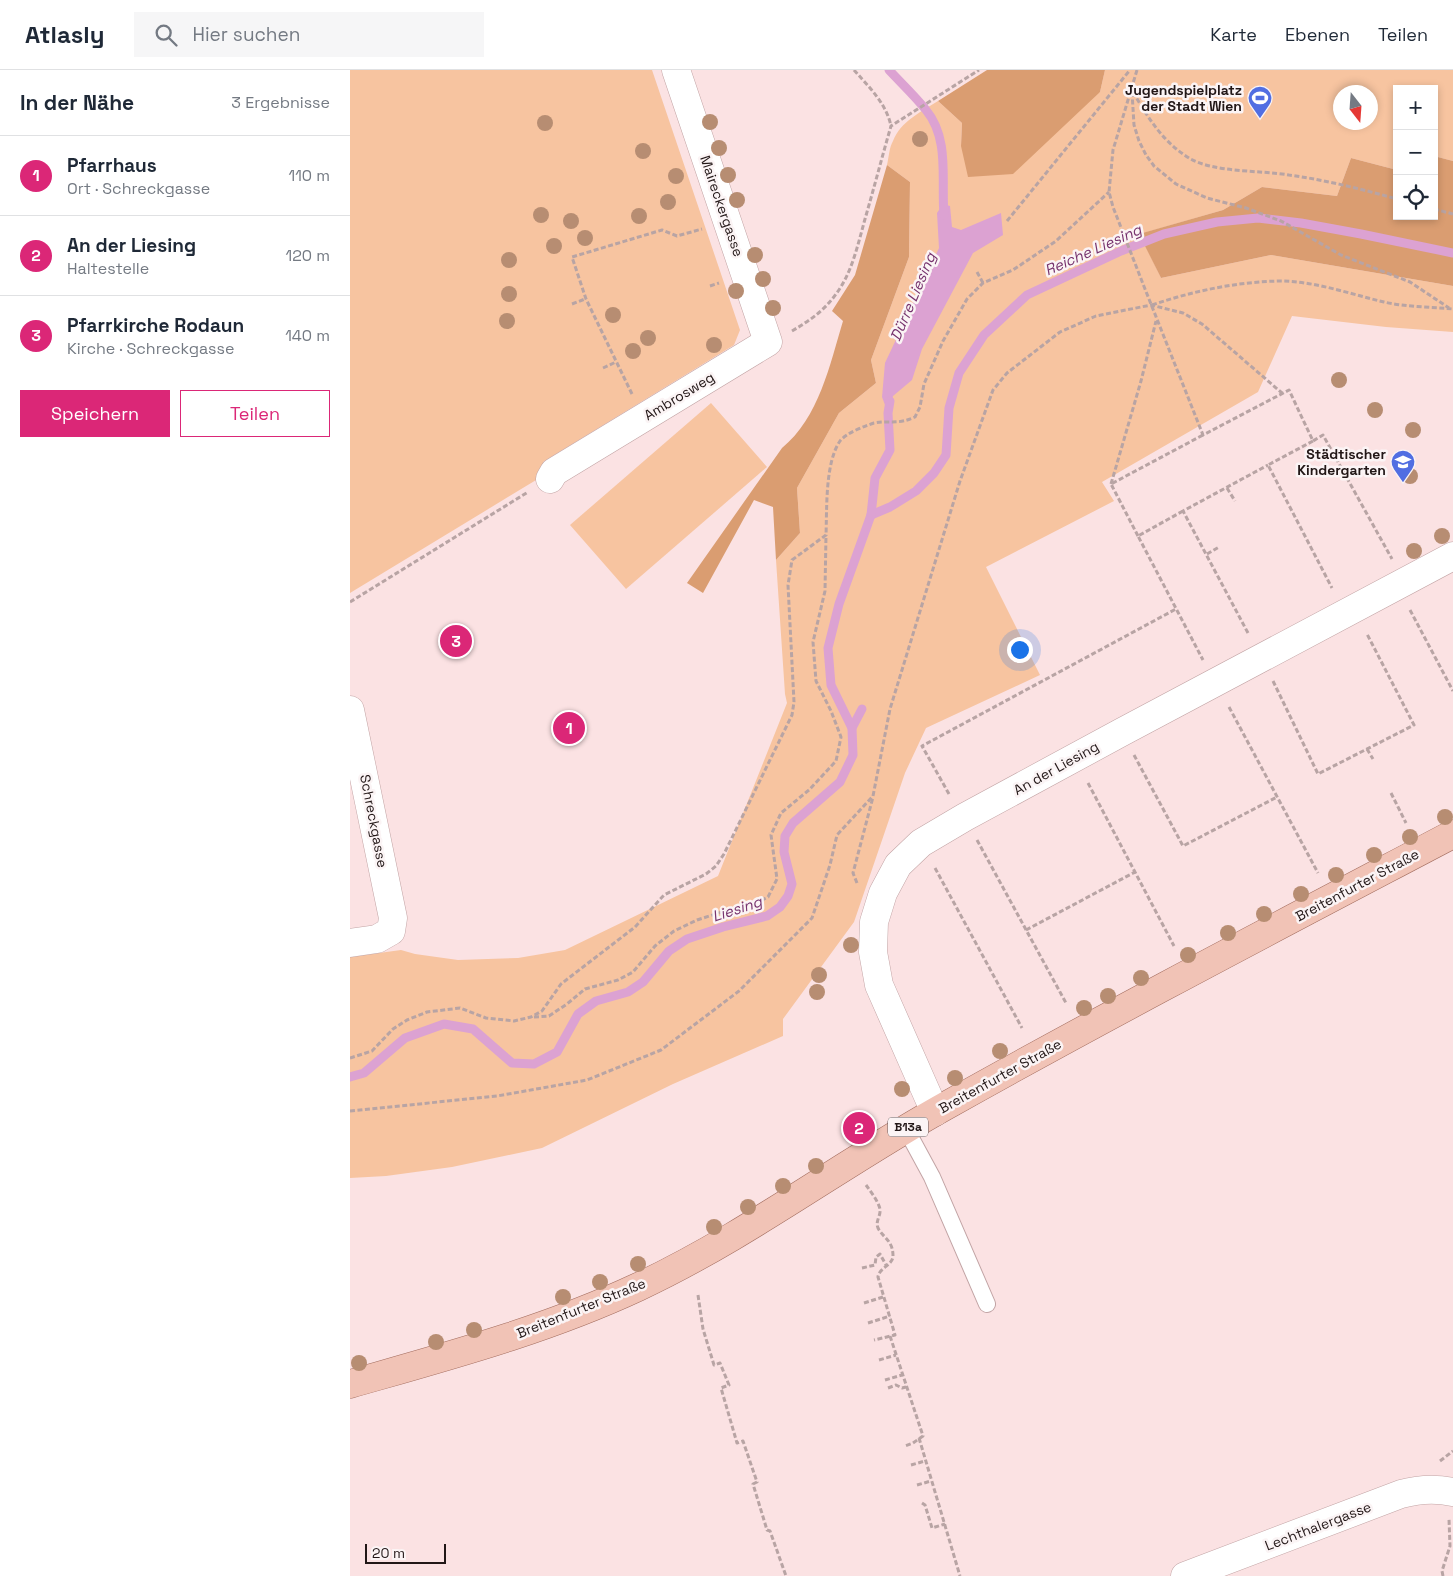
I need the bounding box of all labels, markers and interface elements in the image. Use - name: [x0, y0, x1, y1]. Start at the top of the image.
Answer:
- search box: [134, 12, 484, 57]
- text: Atlasly: [25, 19, 104, 50]
- icon: search: [152, 21, 180, 49]
- text: Hier suchen: [192, 22, 300, 47]
- text: Karte: [1210, 23, 1257, 46]
- text: Ebenen: [1285, 23, 1350, 46]
- text: Teilen: [1378, 23, 1428, 46]
- place label: Jugendspielplatz der Stadt Wien: [1125, 81, 1242, 115]
- sports icon: Jugendspielplatz der Stadt Wien: [1247, 85, 1273, 119]
- north arrow: [1333, 85, 1378, 130]
- map controls: [1393, 85, 1438, 220]
- button: +: [1393, 85, 1438, 130]
- text: In der Nähe: [20, 89, 134, 116]
- text: 3 Ergebnisse: [231, 92, 330, 113]
- button: −: [1393, 130, 1438, 175]
- text: Pfarrhaus: [67, 153, 157, 178]
- street label: Maireckergasse: [696, 153, 748, 259]
- text: 1: [32, 165, 40, 186]
- text: 110 m: [288, 165, 330, 186]
- button: locate: [1393, 175, 1438, 220]
- text: Ort · Schreckgasse: [67, 178, 210, 199]
- water label: Reiche Liesing: [1041, 219, 1145, 279]
- text: An der Liesing: [67, 233, 196, 258]
- text: 2: [31, 245, 41, 266]
- text: 120 m: [286, 245, 330, 266]
- water label: Dürre Liesing: [885, 249, 940, 344]
- text: Haltestelle: [67, 258, 149, 279]
- text: Pfarrkirche Rodaun: [67, 313, 244, 338]
- text: 3: [31, 325, 41, 346]
- text: 140 m: [285, 325, 330, 346]
- text: Kirche · Schreckgasse: [67, 338, 234, 359]
- street label: Ambrosweg: [640, 368, 718, 424]
- button: Speichern: [20, 390, 170, 437]
- button: Teilen: [180, 390, 330, 437]
- place label: Städtischer Kindergarten: [1297, 445, 1386, 479]
- school or university icon: Städtischer Kindergarten: [1390, 449, 1416, 483]
- pin: 3: [440, 622, 472, 660]
- your location: [1007, 637, 1033, 663]
- pin: 1: [553, 709, 585, 747]
- street label: An der Liesing: [1010, 737, 1102, 799]
- street label: Schreckgasse: [356, 773, 392, 869]
- street label: Breitenfurter Straße: [1292, 845, 1422, 925]
- water label: Liesing: [710, 891, 765, 925]
- street label: Breitenfurter Straße: [936, 1035, 1064, 1117]
- pin: 2: [843, 1109, 875, 1147]
- road number: B13a: [888, 1118, 928, 1136]
- street label: Breitenfurter Straße: [514, 1274, 648, 1342]
- street label: Lechthalergasse: [1262, 1497, 1374, 1555]
- scale bar: [365, 1541, 446, 1564]
- text: 20 m: [372, 1544, 405, 1562]

